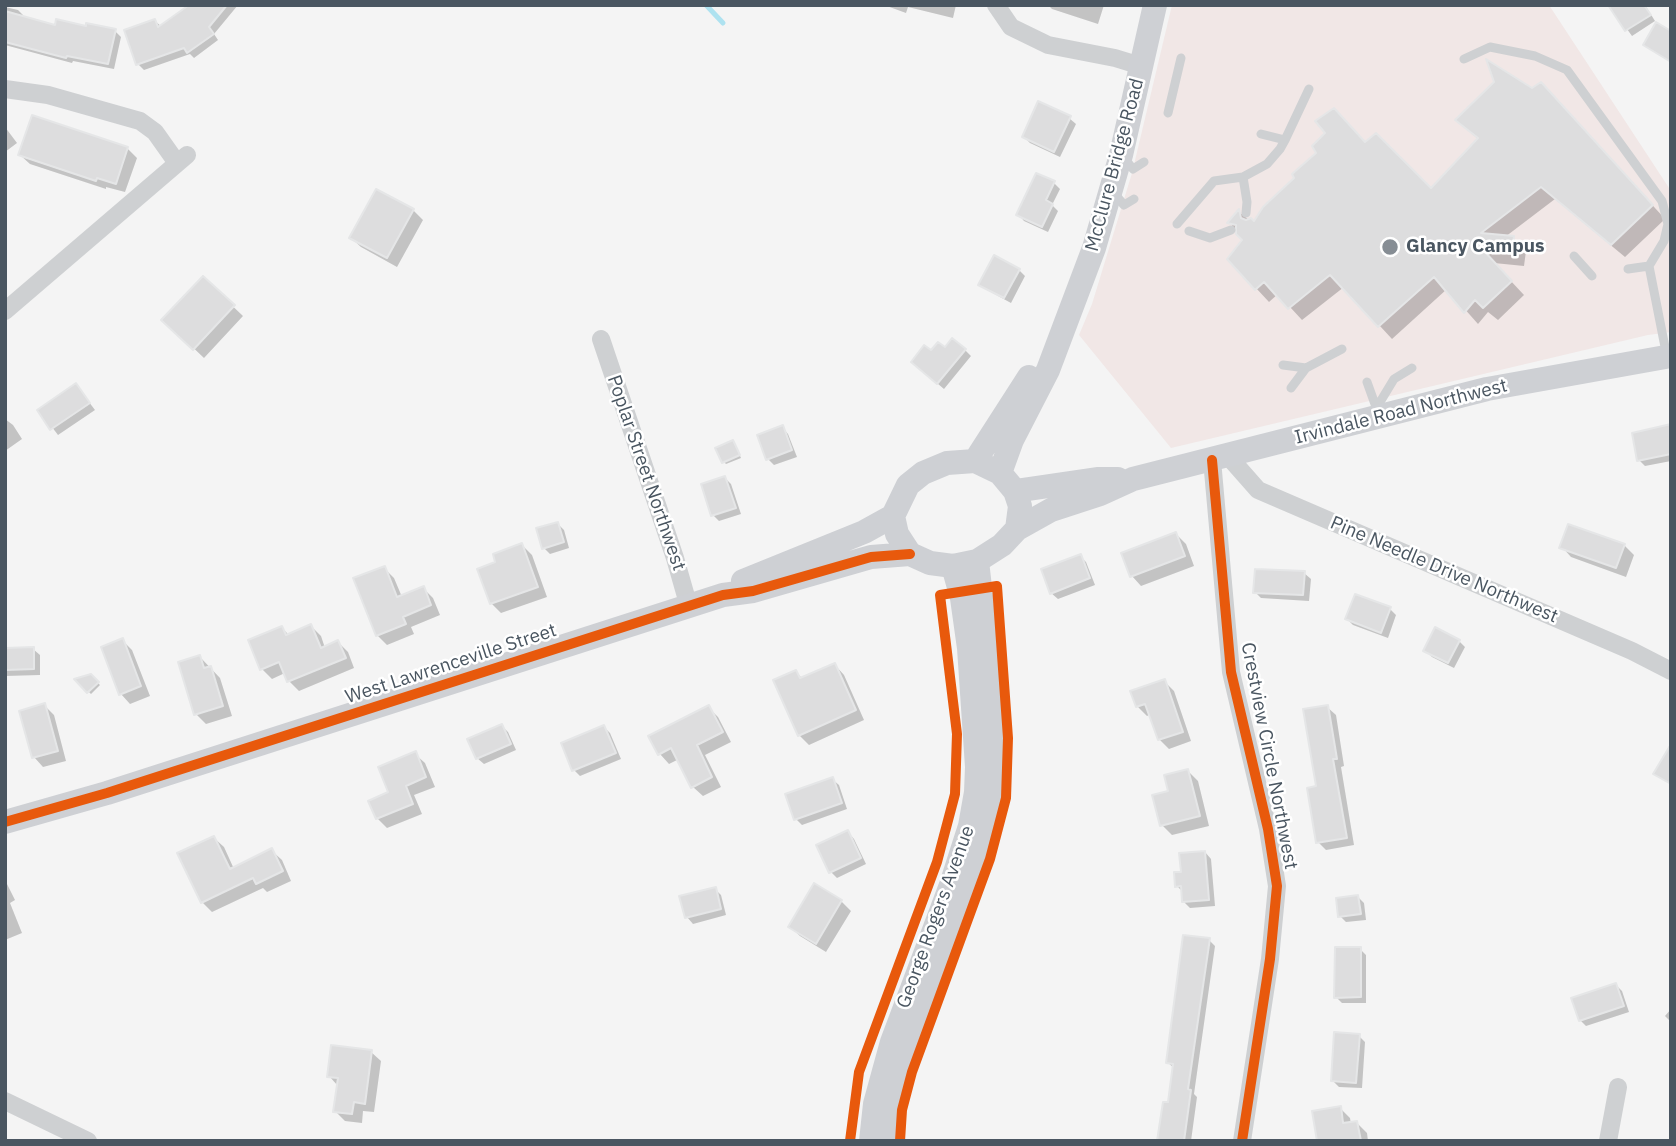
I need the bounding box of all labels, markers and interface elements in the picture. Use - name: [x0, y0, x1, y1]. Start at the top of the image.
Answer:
- street label: McClure Bridge Road: [1081, 76, 1149, 254]
- place label: Glancy Campus: [1406, 236, 1545, 258]
- marker: Glancy Campus: [1380, 237, 1400, 257]
- street label: Poplar Street Northwest: [602, 372, 690, 574]
- street label: Irvindale Road Northwest: [1292, 375, 1510, 449]
- street label: Pine Needle Drive Northwest: [1327, 512, 1561, 628]
- street label: West Lawrenceville Street: [343, 619, 559, 709]
- street label: Crestview Circle Northwest: [1236, 641, 1302, 871]
- street label: George Rogers Avenue: [892, 823, 980, 1011]

